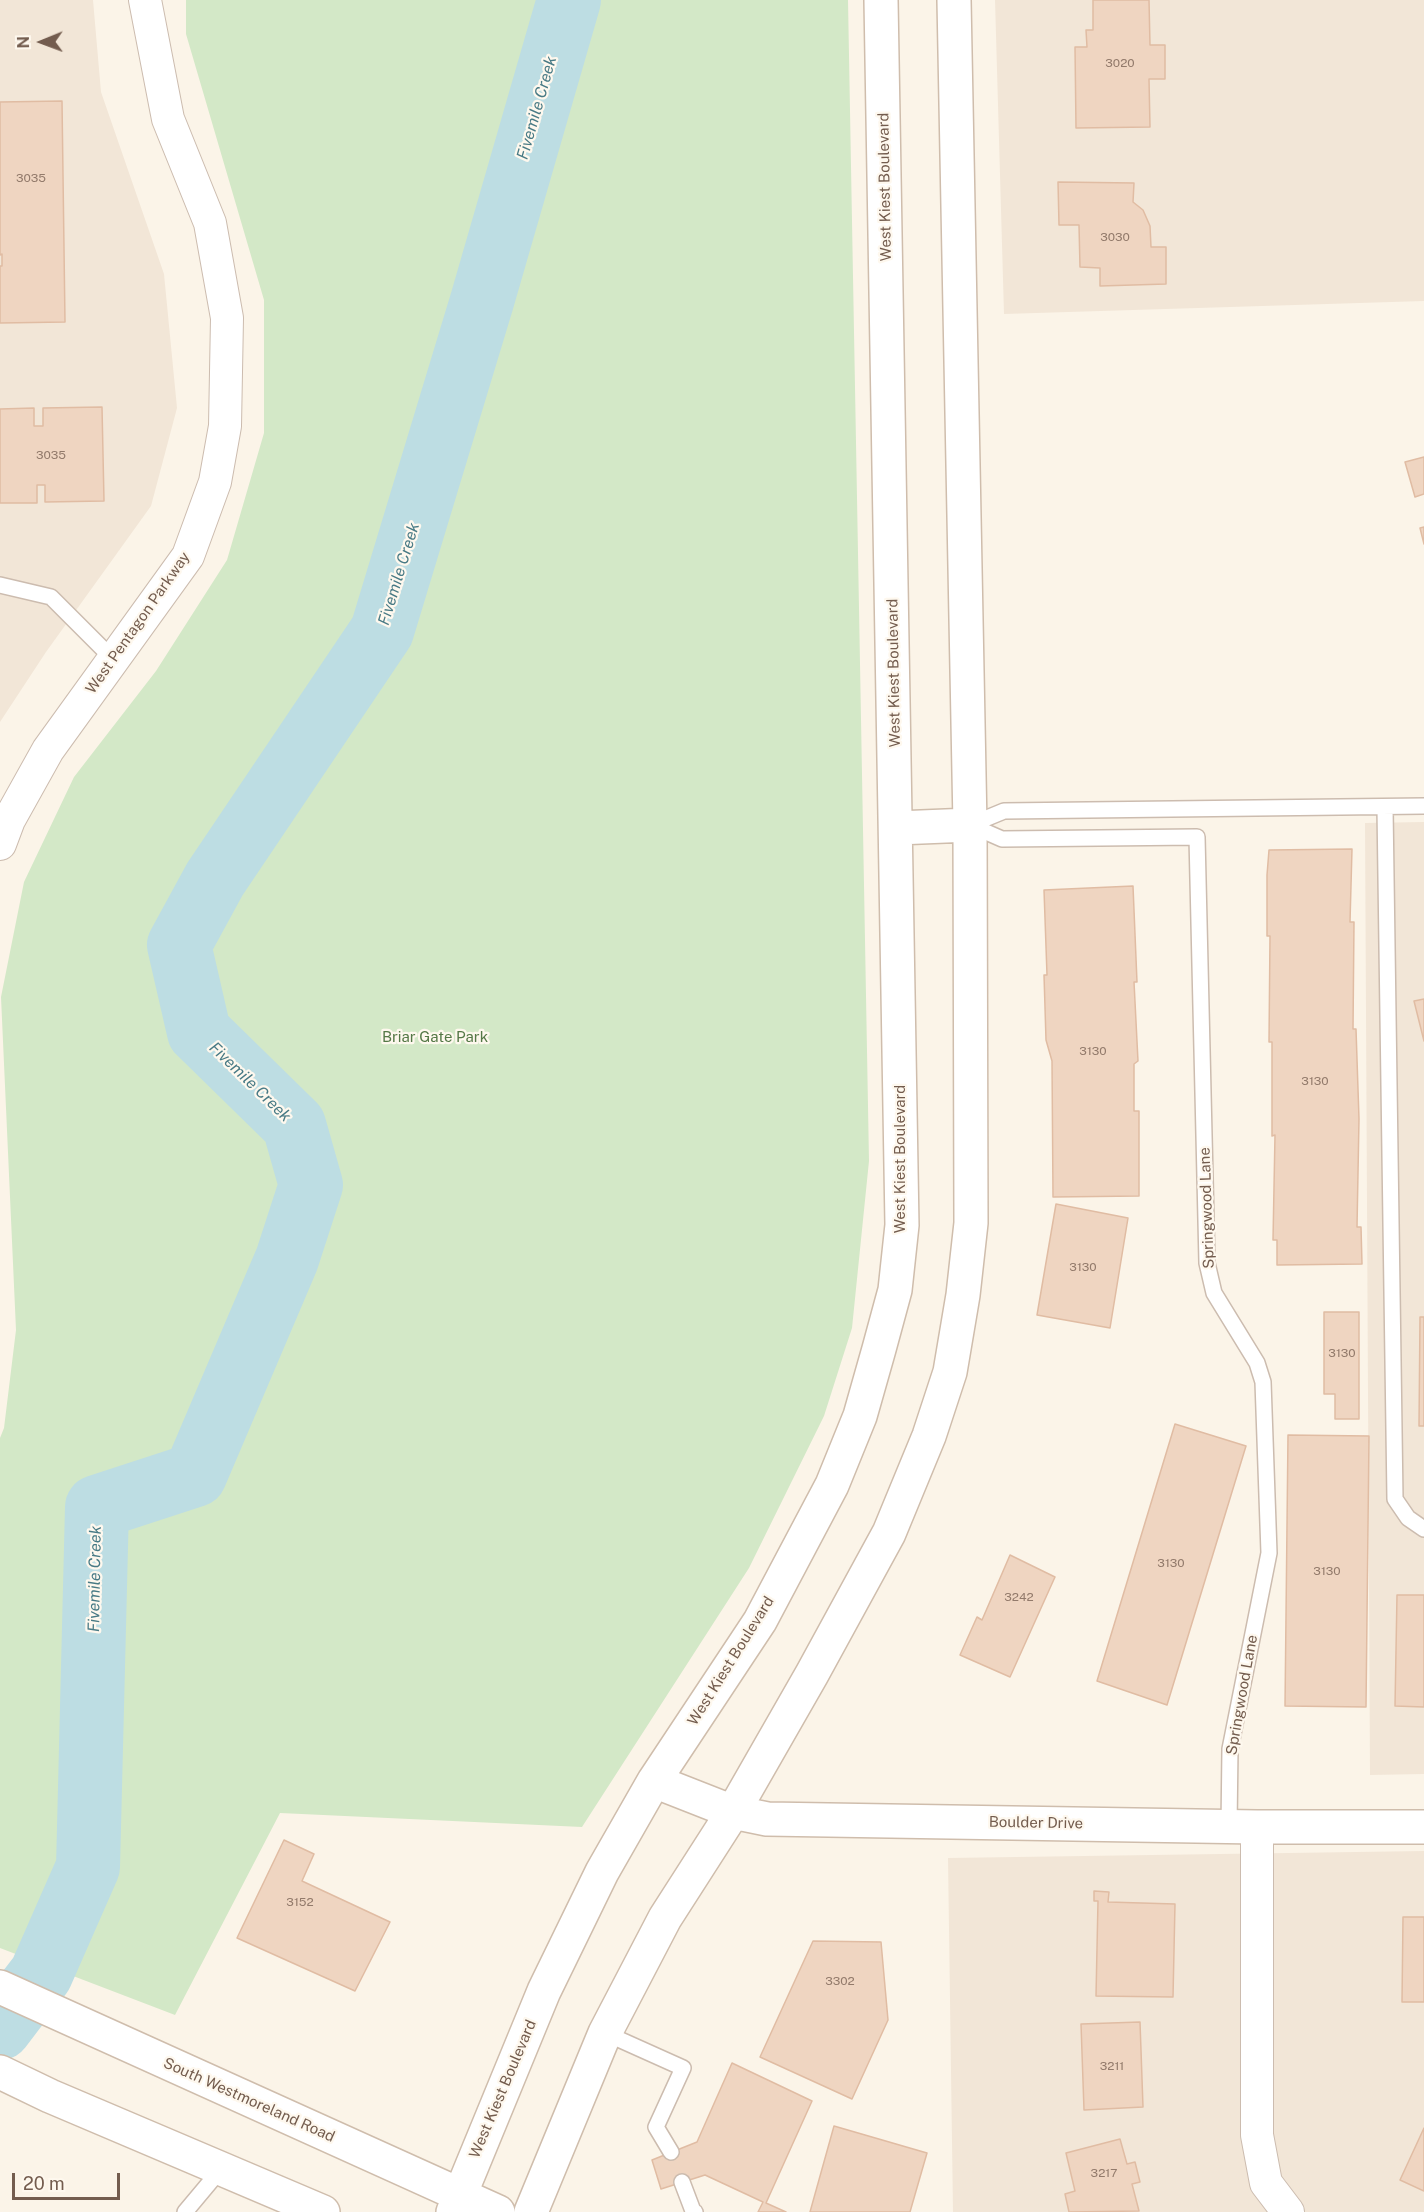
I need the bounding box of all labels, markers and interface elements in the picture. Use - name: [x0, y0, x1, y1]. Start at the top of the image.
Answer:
- north arrow: [12, 12, 72, 72]
- text: N: [14, 36, 33, 49]
- water label: Fivemile Creek: [513, 54, 561, 162]
- house number: 3020: [1105, 56, 1135, 70]
- street label: West Kiest Boulevard: [875, 113, 895, 261]
- house number: 3035: [16, 171, 46, 185]
- house number: 3030: [1100, 230, 1130, 244]
- house number: 3035: [36, 448, 66, 462]
- water label: Fivemile Creek: [374, 520, 424, 628]
- street label: West Pentagon Parkway: [82, 549, 194, 697]
- street label: West Kiest Boulevard: [884, 599, 904, 747]
- park label: Briar Gate Park: [382, 1028, 488, 1046]
- water label: Fivemile Creek: [205, 1038, 295, 1126]
- house number: 3130: [1079, 1044, 1107, 1058]
- house number: 3130: [1301, 1074, 1329, 1088]
- street label: West Kiest Boulevard: [891, 1085, 909, 1233]
- street label: Springwood Lane: [1196, 1147, 1218, 1269]
- house number: 3130: [1069, 1260, 1097, 1274]
- house number: 3130: [1328, 1346, 1356, 1360]
- water label: Fivemile Creek: [84, 1526, 106, 1632]
- house number: 3130: [1157, 1556, 1185, 1570]
- house number: 3130: [1313, 1564, 1341, 1578]
- house number: 3242: [1004, 1590, 1034, 1604]
- street label: West Kiest Boulevard: [684, 1593, 778, 1729]
- street label: Springwood Lane: [1223, 1634, 1261, 1756]
- street label: Boulder Drive: [989, 1813, 1083, 1833]
- house number: 3152: [286, 1895, 314, 1909]
- house number: 3302: [825, 1974, 855, 1988]
- street label: West Kiest Boulevard: [466, 2017, 540, 2161]
- street label: South Westmoreland Road: [160, 2054, 338, 2146]
- house number: 3211: [1100, 2059, 1124, 2073]
- scale bar: [15, 2161, 123, 2199]
- house number: 3217: [1091, 2166, 1117, 2180]
- text: 20 m: [23, 2173, 65, 2194]

